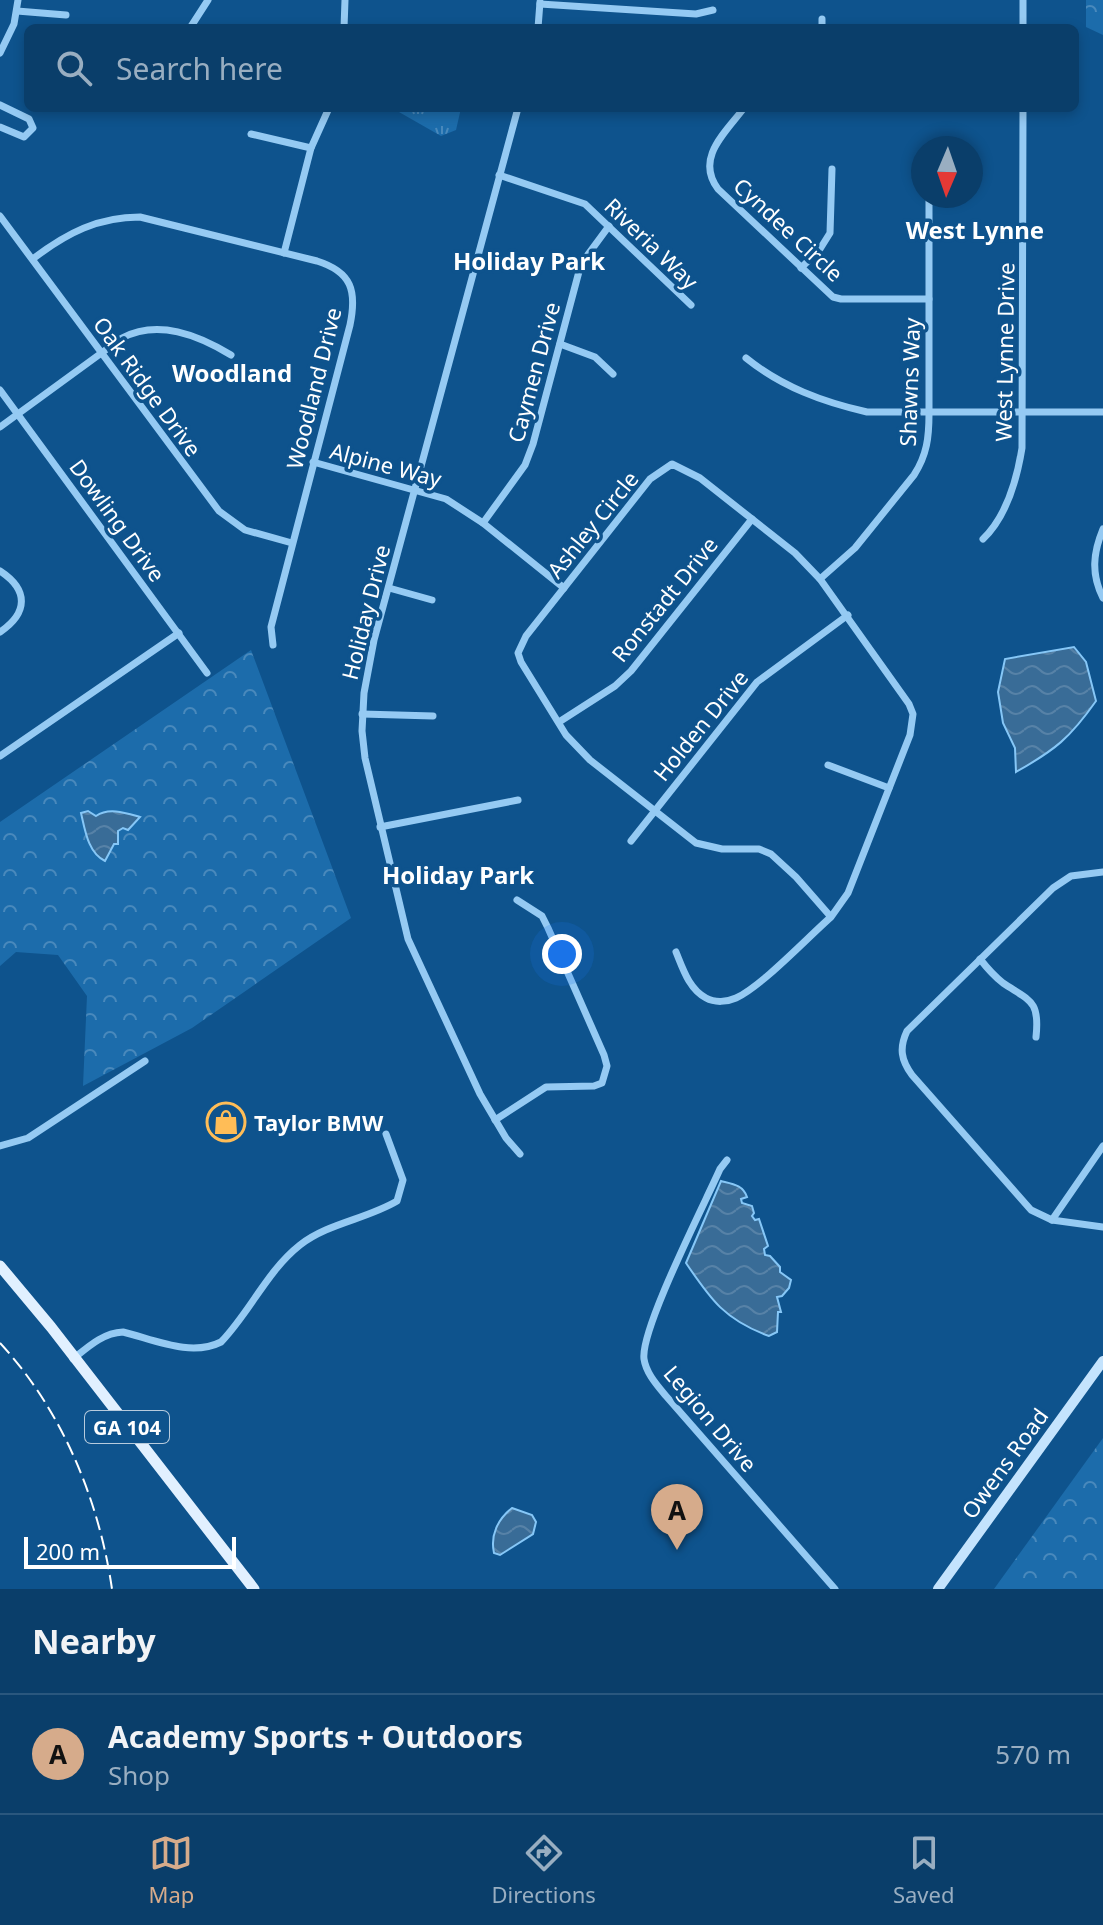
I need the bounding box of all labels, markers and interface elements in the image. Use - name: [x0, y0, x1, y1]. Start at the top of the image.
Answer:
- search box: [24, 24, 1079, 112]
- icon: search: [52, 46, 96, 90]
- text: Search here: [116, 48, 283, 89]
- north arrow: [911, 136, 983, 208]
- street label: Cyndee Circle: [728, 170, 850, 288]
- street label: Riveria Way: [599, 191, 706, 296]
- district label: West Lynne: [906, 213, 1044, 246]
- district label: Holiday Park: [453, 244, 605, 277]
- street label: West Lynne Drive: [987, 262, 1021, 442]
- street label: Caymen Drive: [500, 298, 566, 446]
- street label: Woodland Drive: [278, 304, 348, 472]
- street label: Oak Ridge Drive: [87, 310, 209, 462]
- street label: Shawns Way: [892, 316, 926, 447]
- district label: Woodland: [172, 356, 292, 389]
- street label: Alpine Way: [327, 435, 446, 493]
- street label: Dowling Drive: [63, 453, 173, 587]
- street label: Ashley Circle: [540, 464, 644, 584]
- street label: Ronstadt Drive: [604, 530, 724, 668]
- street label: Holiday Drive: [334, 541, 396, 683]
- street label: Holden Drive: [646, 663, 754, 787]
- district label: Holiday Park: [382, 858, 534, 891]
- your location: [542, 934, 582, 974]
- shop icon: Taylor BMW: [205, 1101, 247, 1143]
- place label: Taylor BMW: [254, 1107, 384, 1137]
- street label: Legion Drive: [658, 1358, 764, 1478]
- street label: Owens Road: [954, 1402, 1054, 1524]
- road number: GA 104: [85, 1411, 169, 1443]
- pin: A: [651, 1484, 703, 1550]
- scale bar: [24, 1533, 236, 1569]
- text: 200 m: [36, 1536, 100, 1566]
- text: Nearby: [32, 1618, 156, 1664]
- text: Academy Sports + Outdoors: [108, 1716, 523, 1757]
- text: A: [49, 1736, 67, 1772]
- text: 570 m: [995, 1736, 1071, 1772]
- text: Shop: [108, 1757, 170, 1793]
- tab: Map: [149, 1831, 194, 1909]
- tab: Directions: [491, 1831, 596, 1909]
- tab: Saved: [893, 1831, 954, 1909]

